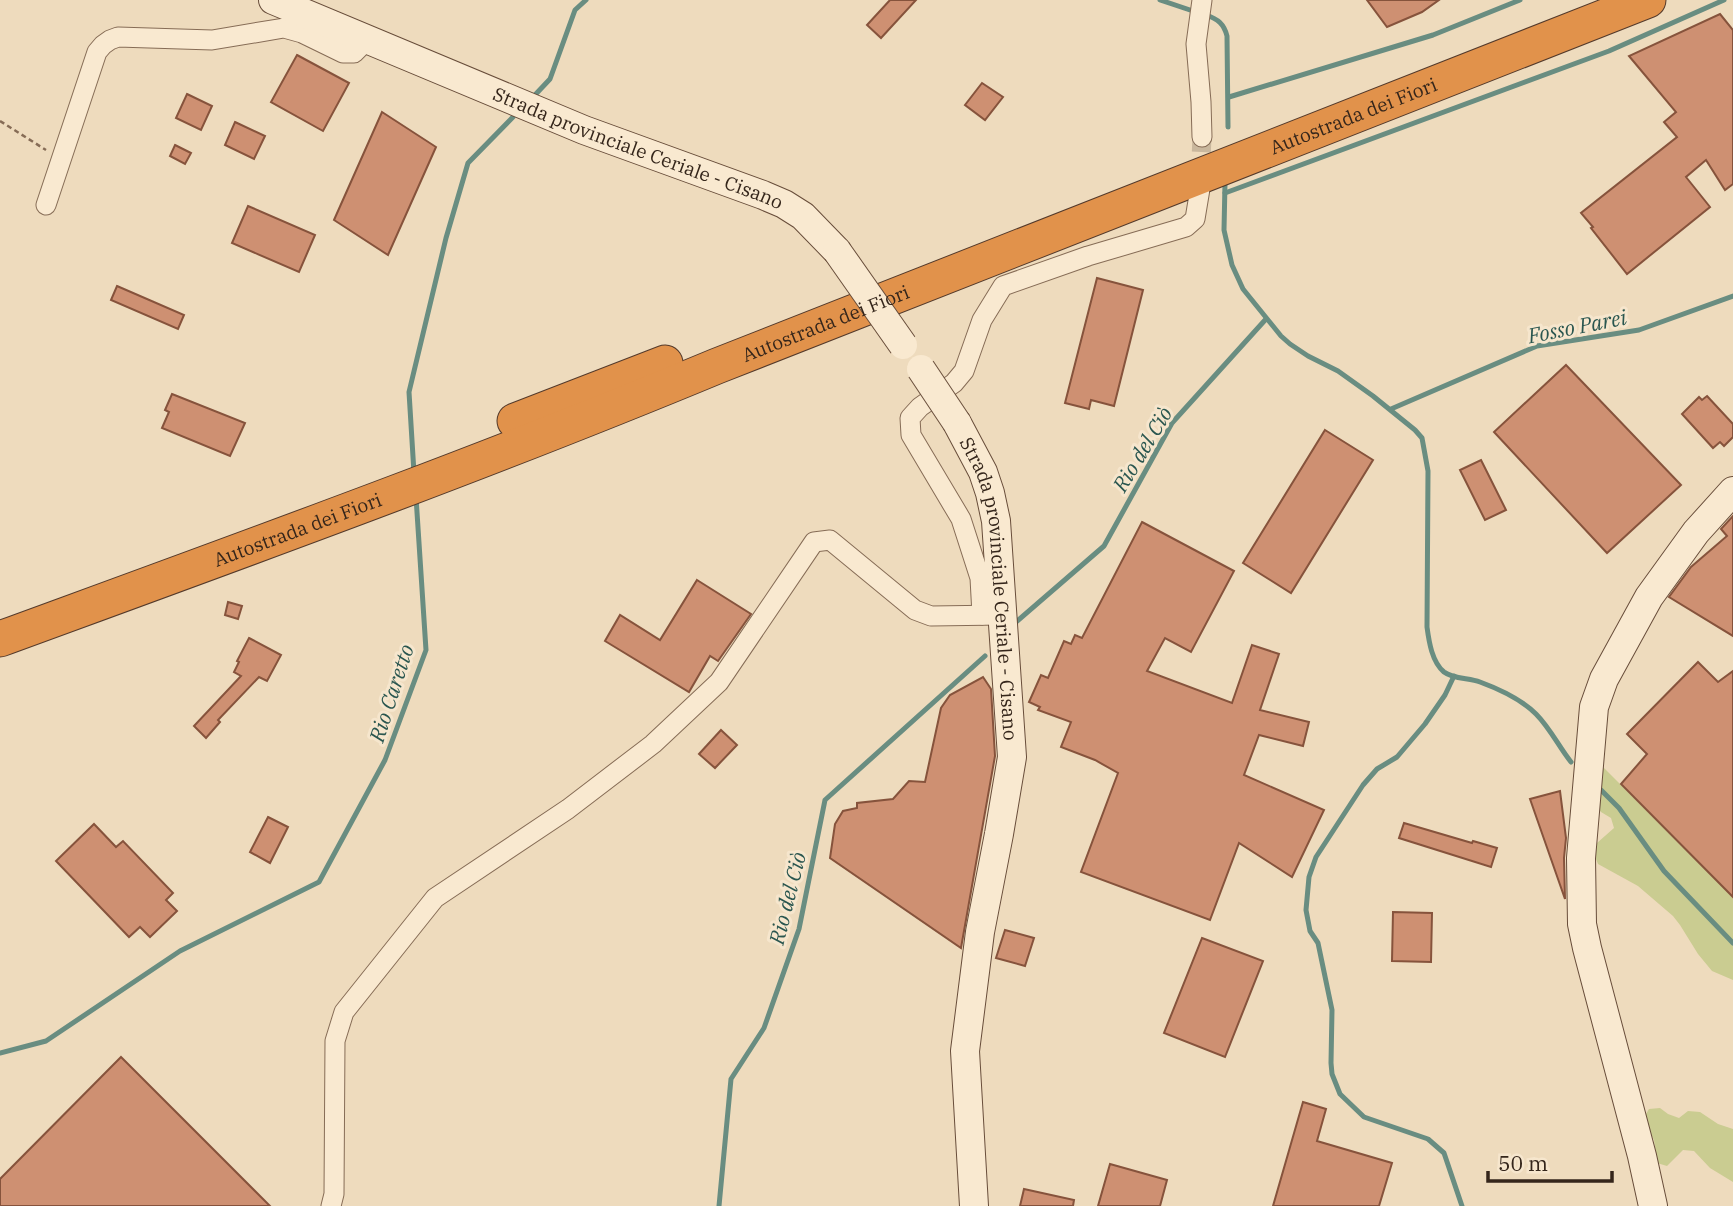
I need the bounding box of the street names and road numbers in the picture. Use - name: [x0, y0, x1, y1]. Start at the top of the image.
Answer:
- street label: Autostrada dei Fiori: [1266, 72, 1440, 160]
- street label: Strada provinciale Ceriale - Cisano: [489, 81, 787, 214]
- street label: Autostrada dei Fiori: [739, 280, 913, 367]
- street label: Strada provinciale Ceriale - Cisano: [955, 433, 1023, 741]
- street label: Autostrada dei Fiori: [210, 487, 385, 572]

